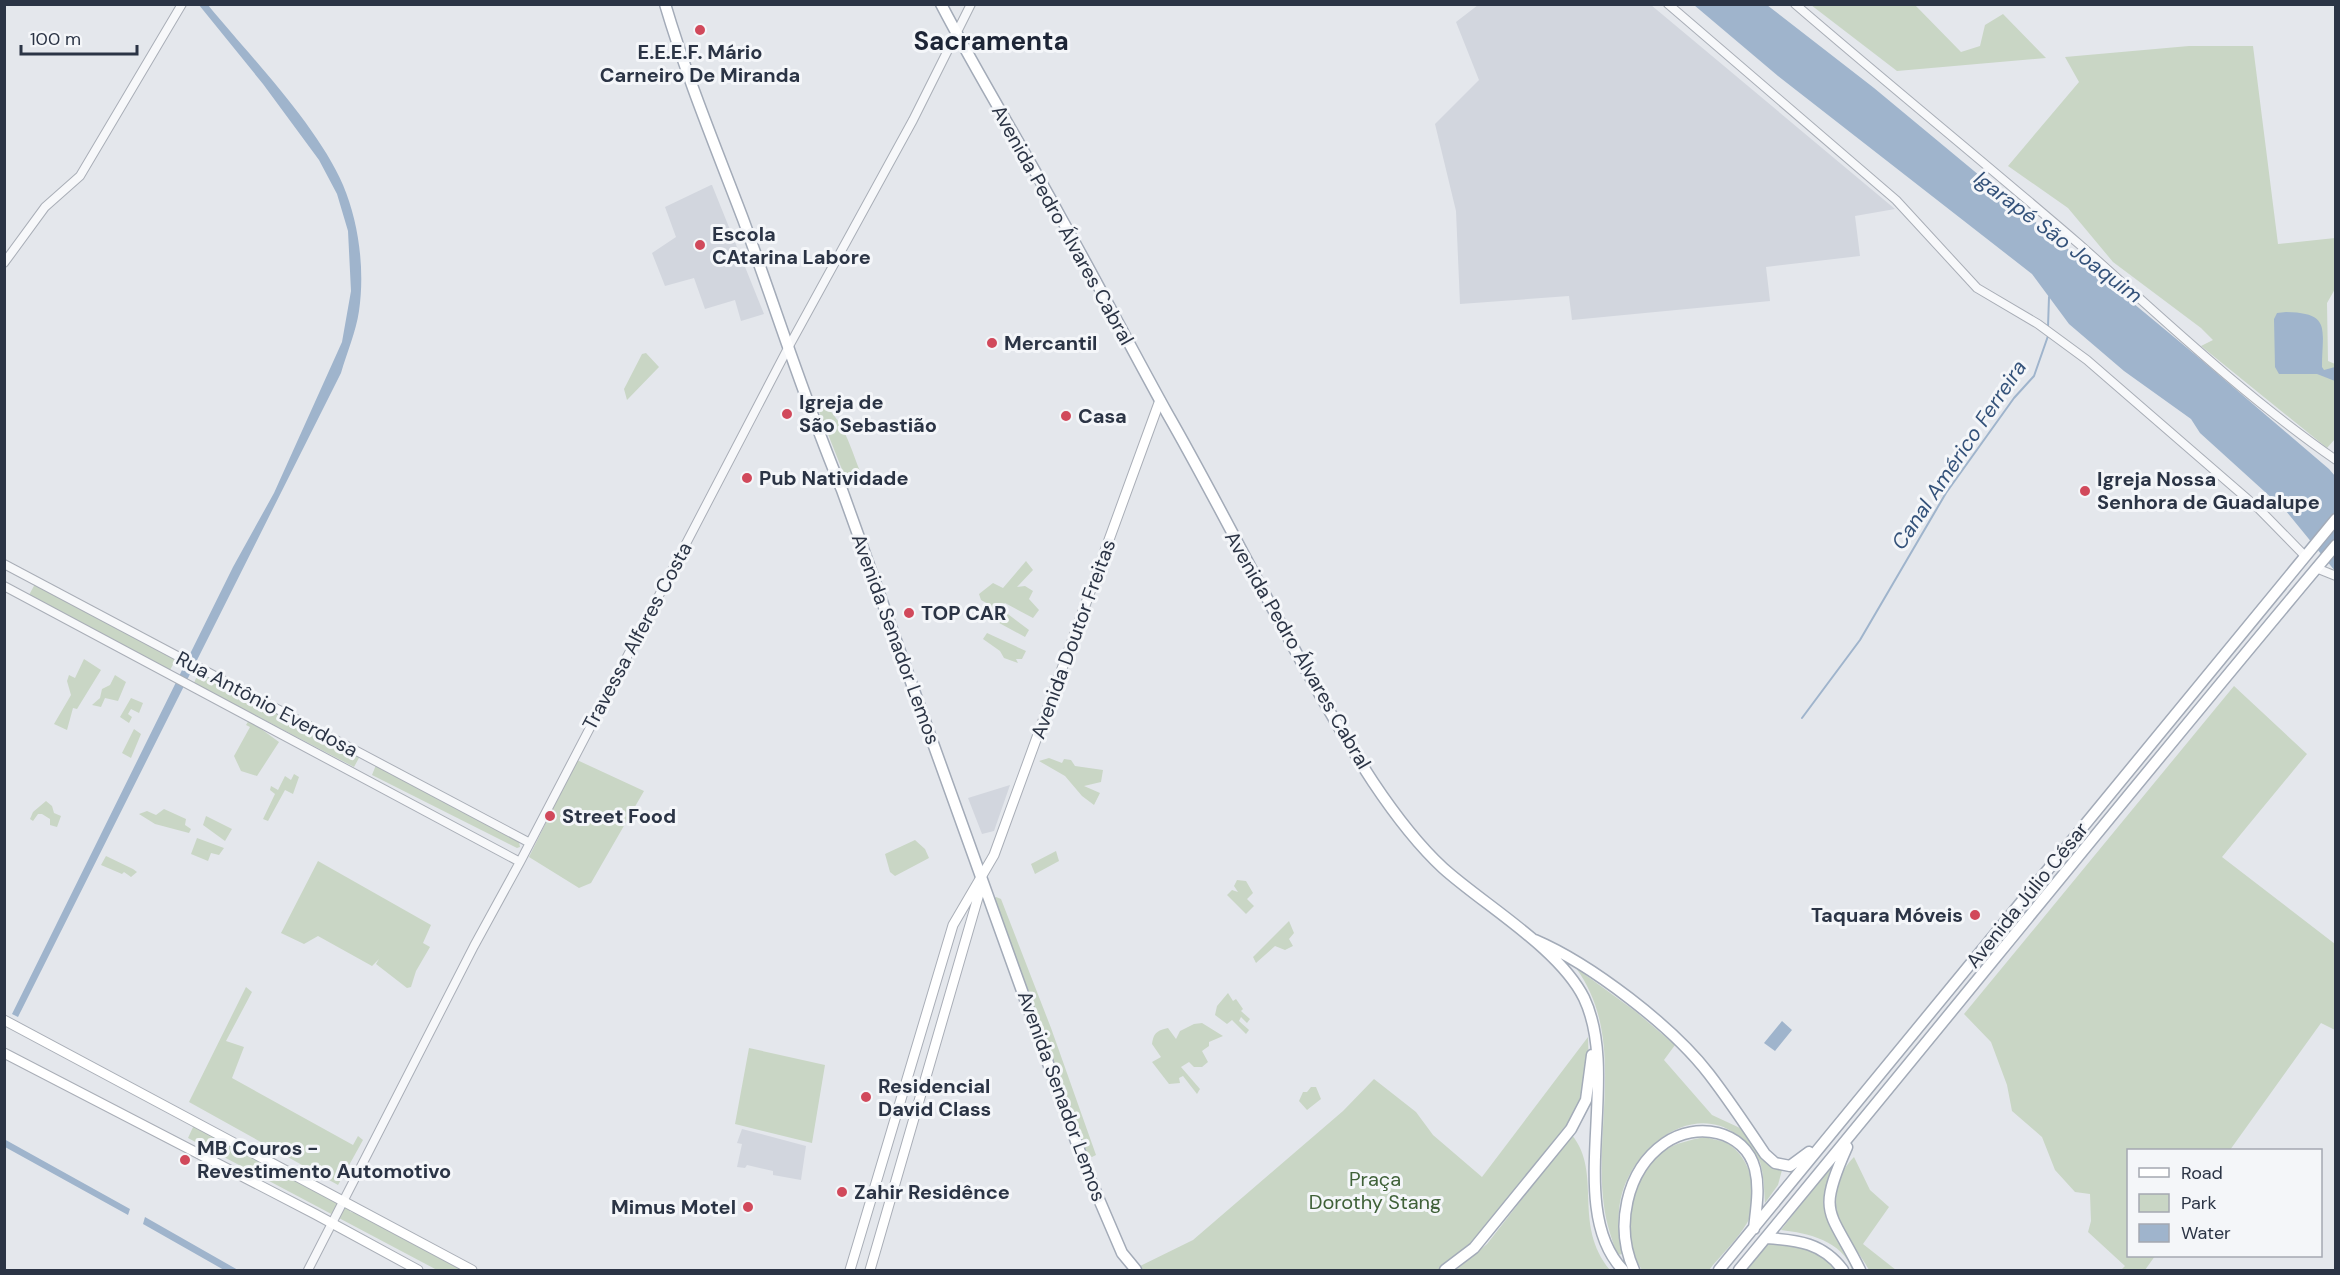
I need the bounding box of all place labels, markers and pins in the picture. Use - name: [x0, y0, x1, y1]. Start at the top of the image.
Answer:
- marker: E.E.E.F. Mário Carneiro De Miranda: [693, 23, 707, 37]
- place label: E.E.E.F. Mário Carneiro De Miranda: [600, 39, 800, 88]
- place label: Escola CAtarina Labore: [712, 221, 871, 270]
- marker: Escola CAtarina Labore: [693, 238, 707, 252]
- place label: Mercantil: [1004, 330, 1097, 356]
- marker: Mercantil: [985, 336, 999, 350]
- place label: Igreja de São Sebastião: [799, 389, 937, 438]
- place label: Casa: [1078, 403, 1127, 429]
- marker: Igreja de São Sebastião: [780, 407, 794, 421]
- marker: Casa: [1059, 409, 1073, 423]
- place label: Pub Natividade: [759, 465, 908, 491]
- place label: Igreja Nossa Senhora de Guadalupe: [2097, 466, 2320, 515]
- marker: Pub Natividade: [740, 471, 754, 485]
- marker: Igreja Nossa Senhora de Guadalupe: [2078, 484, 2092, 498]
- place label: TOP CAR: [921, 600, 1007, 626]
- marker: TOP CAR: [902, 606, 916, 620]
- place label: Street Food: [562, 803, 676, 829]
- marker: Street Food: [543, 809, 557, 823]
- place label: Taquara Móveis: [1811, 902, 1963, 928]
- marker: Taquara Móveis: [1968, 908, 1982, 922]
- place label: Residencial David Class: [878, 1073, 991, 1122]
- marker: Residencial David Class: [859, 1090, 873, 1104]
- place label: MB Couros - Revestimento Automotivo: [197, 1135, 451, 1184]
- marker: MB Couros - Revestimento Automotivo: [178, 1153, 192, 1167]
- place label: Zahir Residênce: [854, 1179, 1010, 1205]
- marker: Zahir Residênce: [835, 1185, 849, 1199]
- place label: Mimus Motel: [611, 1194, 736, 1220]
- marker: Mimus Motel: [741, 1200, 755, 1214]

